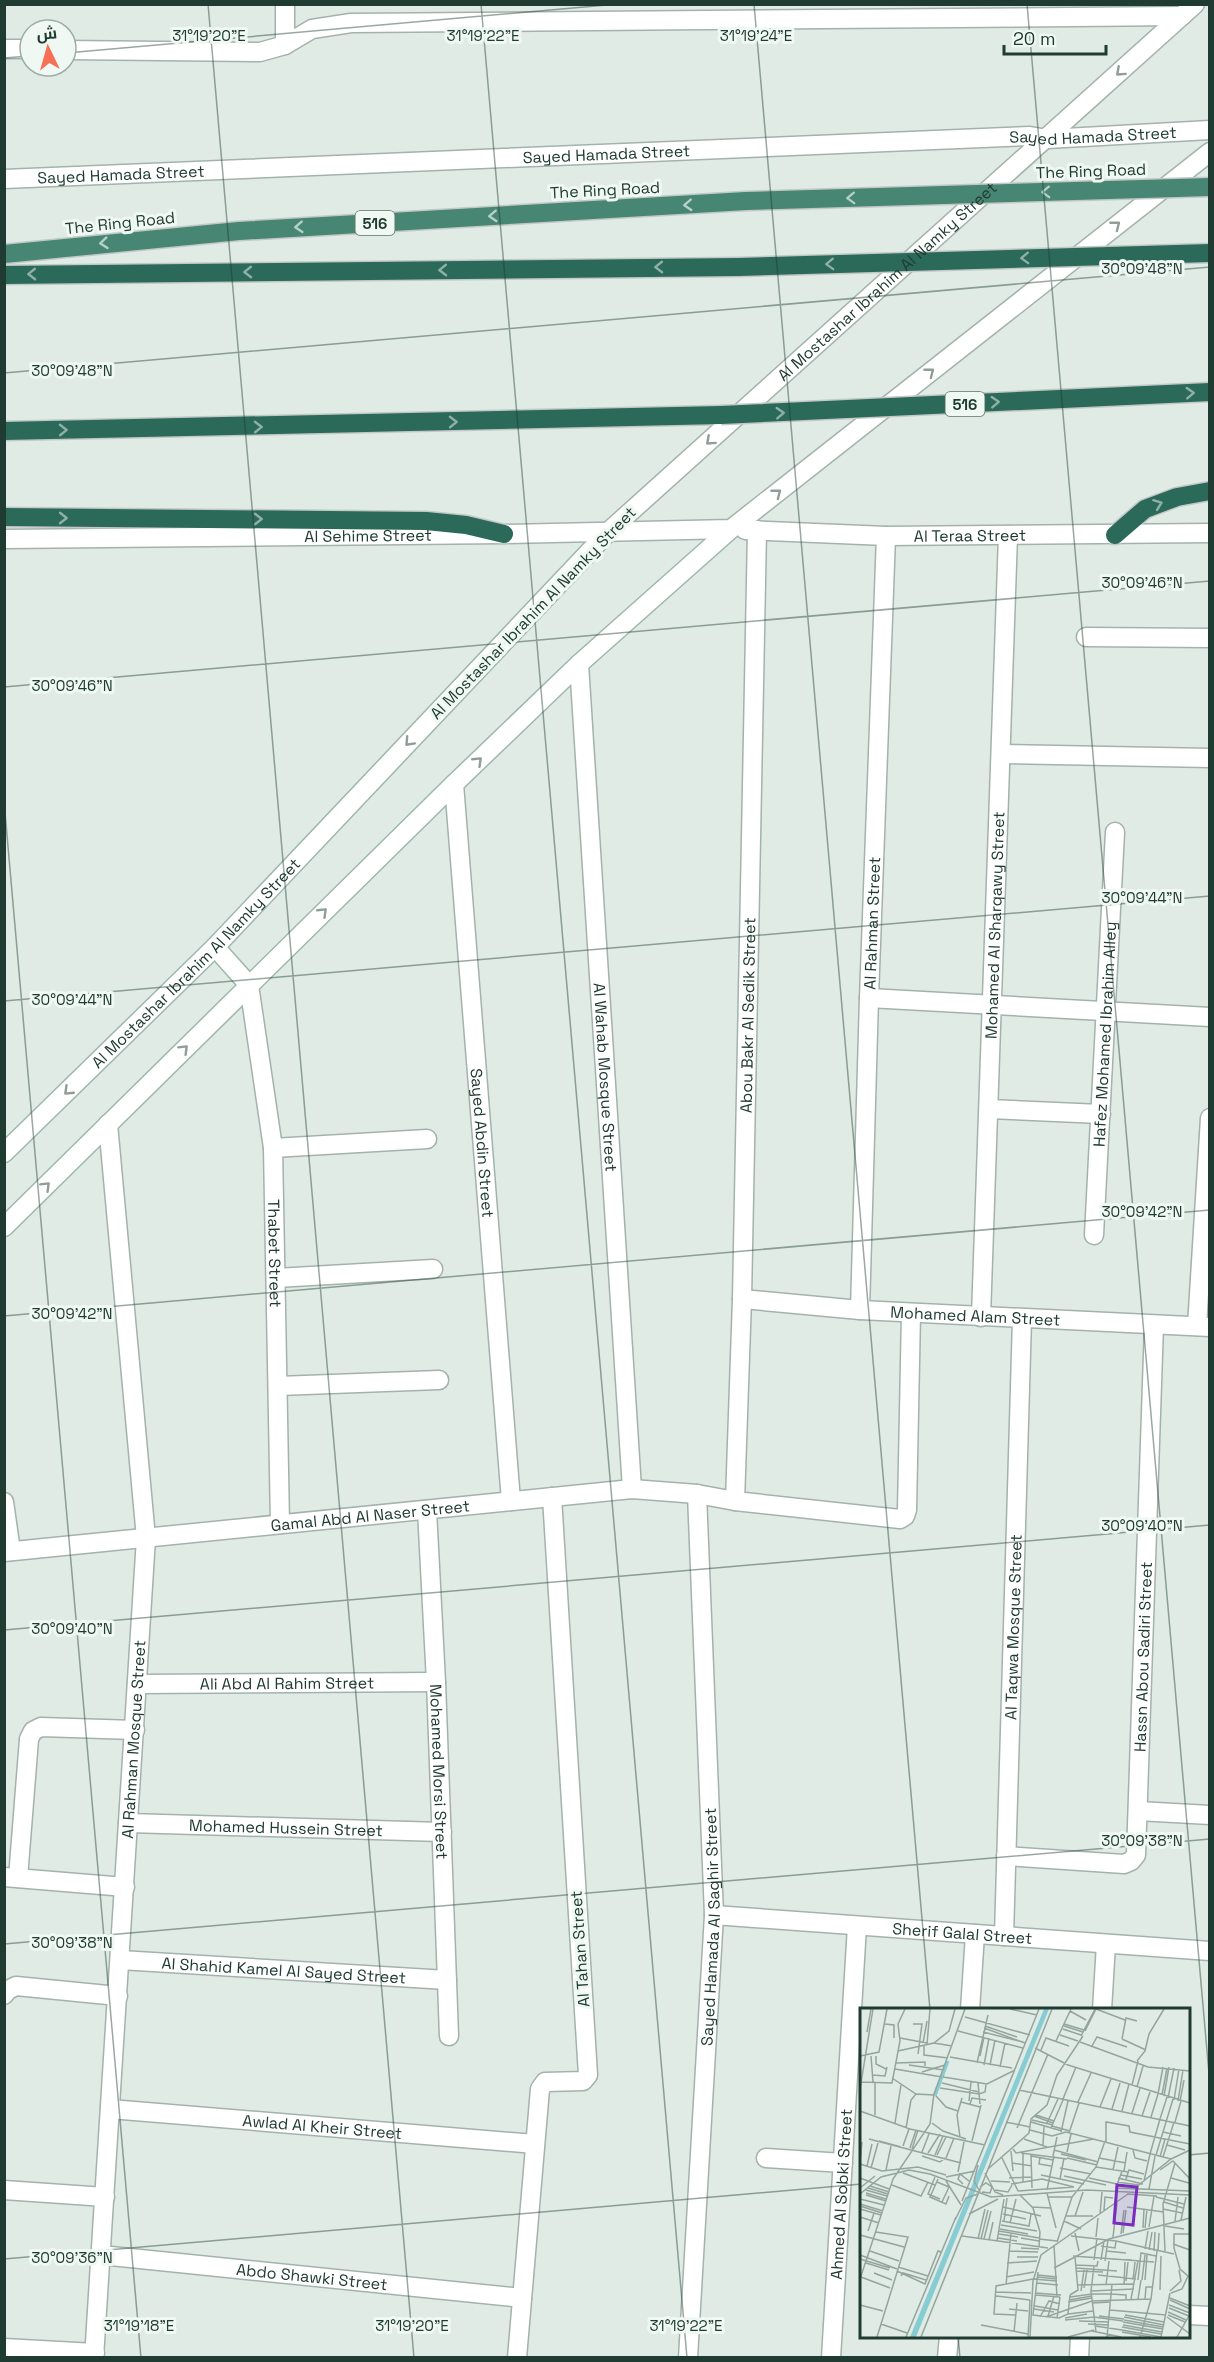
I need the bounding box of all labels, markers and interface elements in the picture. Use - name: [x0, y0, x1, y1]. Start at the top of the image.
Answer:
- north arrow: [18, 18, 78, 78]
- scale bar: [1004, 18, 1106, 56]
- text: ش: [36, 22, 58, 45]
- text: 31°19'20"E: [172, 26, 246, 45]
- text: 31°19'22"E: [447, 26, 519, 45]
- text: 31°19'24"E: [720, 26, 792, 45]
- text: 20 m: [1013, 27, 1056, 50]
- one-way arrow: [1117, 65, 1127, 76]
- street label: Sayed Hamada Street: [1009, 121, 1177, 149]
- street label: Sayed Hamada Street: [522, 140, 691, 168]
- street label: The Ring Road: [1036, 159, 1146, 183]
- street label: Sayed Hamada Street: [37, 160, 205, 188]
- street label: The Ring Road: [549, 177, 661, 203]
- street label: Al Mostashar Ibrahim Al Namky Street: [773, 177, 1001, 385]
- one-way arrow: [1042, 186, 1051, 198]
- one-way arrow: [847, 192, 856, 204]
- one-way arrow: [683, 198, 692, 211]
- street label: The Ring Road: [64, 207, 176, 239]
- one-way arrow: [489, 209, 498, 222]
- road number: 516: [356, 211, 394, 235]
- one-way arrow: [294, 221, 303, 234]
- one-way arrow: [1110, 222, 1121, 233]
- one-way arrow: [100, 236, 109, 249]
- one-way arrow: [1021, 252, 1030, 265]
- one-way arrow: [826, 258, 835, 270]
- text: 30°09'48"N: [1101, 259, 1183, 278]
- one-way arrow: [655, 261, 664, 274]
- one-way arrow: [439, 264, 448, 276]
- one-way arrow: [244, 266, 253, 278]
- one-way arrow: [28, 268, 37, 280]
- text: 30°09'48"N: [31, 361, 113, 380]
- one-way arrow: [923, 369, 934, 380]
- one-way arrow: [1186, 387, 1195, 400]
- road number: 516: [946, 392, 984, 416]
- one-way arrow: [991, 396, 1000, 409]
- one-way arrow: [775, 406, 784, 419]
- one-way arrow: [448, 416, 457, 428]
- one-way arrow: [253, 421, 262, 433]
- one-way arrow: [58, 424, 67, 436]
- one-way arrow: [706, 434, 716, 445]
- one-way arrow: [770, 490, 781, 501]
- one-way arrow: [1152, 499, 1163, 512]
- street label: Al Mostashar Ibrahim Al Namky Street: [425, 502, 641, 724]
- one-way arrow: [58, 512, 67, 524]
- one-way arrow: [253, 513, 262, 526]
- street label: Al Sehime Street: [304, 524, 432, 546]
- street label: Al Teraa Street: [914, 524, 1026, 546]
- text: 30°09'46"N: [1101, 573, 1183, 592]
- text: 30°09'46"N: [31, 676, 113, 695]
- one-way arrow: [405, 735, 416, 745]
- one-way arrow: [471, 757, 481, 768]
- street label: Mohamed Al Sharqawy Street: [980, 811, 1009, 1040]
- street label: Al Mostashar Ibrahim Al Namky Street: [87, 853, 305, 1073]
- street label: Al Rahman Street: [859, 856, 885, 990]
- text: 30°09'44"N: [1102, 888, 1182, 907]
- one-way arrow: [316, 908, 327, 919]
- street label: Abou Bakr Al Sedik Street: [735, 917, 760, 1113]
- street label: Hafez Mohamed Ibrahim Alley: [1088, 921, 1121, 1148]
- street label: Al Wahab Mosque Street: [589, 982, 622, 1172]
- text: 30°09'44"N: [32, 990, 112, 1009]
- one-way arrow: [177, 1045, 188, 1056]
- street label: Sayed Abdin Street: [466, 1067, 499, 1218]
- one-way arrow: [64, 1084, 75, 1095]
- one-way arrow: [39, 1182, 50, 1193]
- street label: Thabet Street: [263, 1199, 286, 1308]
- text: 30°09'42"N: [1101, 1202, 1183, 1221]
- street label: Mohamed Alam Street: [890, 1301, 1061, 1330]
- text: 30°09'42"N: [31, 1304, 113, 1323]
- street label: Gamal Abd Al Naser Street: [270, 1495, 471, 1536]
- text: 30°09'40"N: [1101, 1516, 1183, 1535]
- street label: Al Taqwa Mosque Street: [1000, 1534, 1026, 1720]
- street label: Hassn Abou Sadiri Street: [1129, 1561, 1156, 1752]
- text: 30°09'40"N: [31, 1619, 113, 1638]
- street label: Al Rahman Mosque Street: [116, 1639, 150, 1839]
- street label: Ali Abd Al Rahim Street: [200, 1672, 374, 1694]
- street label: Mohamed Morsi Street: [426, 1684, 453, 1860]
- street label: Sayed Hamada Al Saghir Street: [696, 1807, 725, 2046]
- street label: Mohamed Hussein Street: [189, 1814, 383, 1841]
- text: 30°09'38"N: [1101, 1831, 1183, 1850]
- street label: Al Tahan Street: [565, 1890, 595, 2008]
- street label: Sherif Galal Street: [892, 1917, 1033, 1949]
- text: 30°09'38"N: [31, 1933, 113, 1952]
- street label: Al Shahid Kamel Al Sayed Street: [161, 1952, 406, 1988]
- inset map: [860, 2008, 1190, 2338]
- street label: Ahmed Al Sobki Street: [825, 2108, 856, 2280]
- street label: Awlad Al Kheir Street: [242, 2109, 403, 2144]
- text: 30°09'36"N: [31, 2248, 113, 2267]
- street label: Abdo Shawki Street: [235, 2258, 388, 2295]
- text: 31°19'18"E: [104, 2316, 174, 2335]
- text: 31°19'20"E: [375, 2316, 449, 2335]
- text: 31°19'22"E: [650, 2316, 722, 2335]

